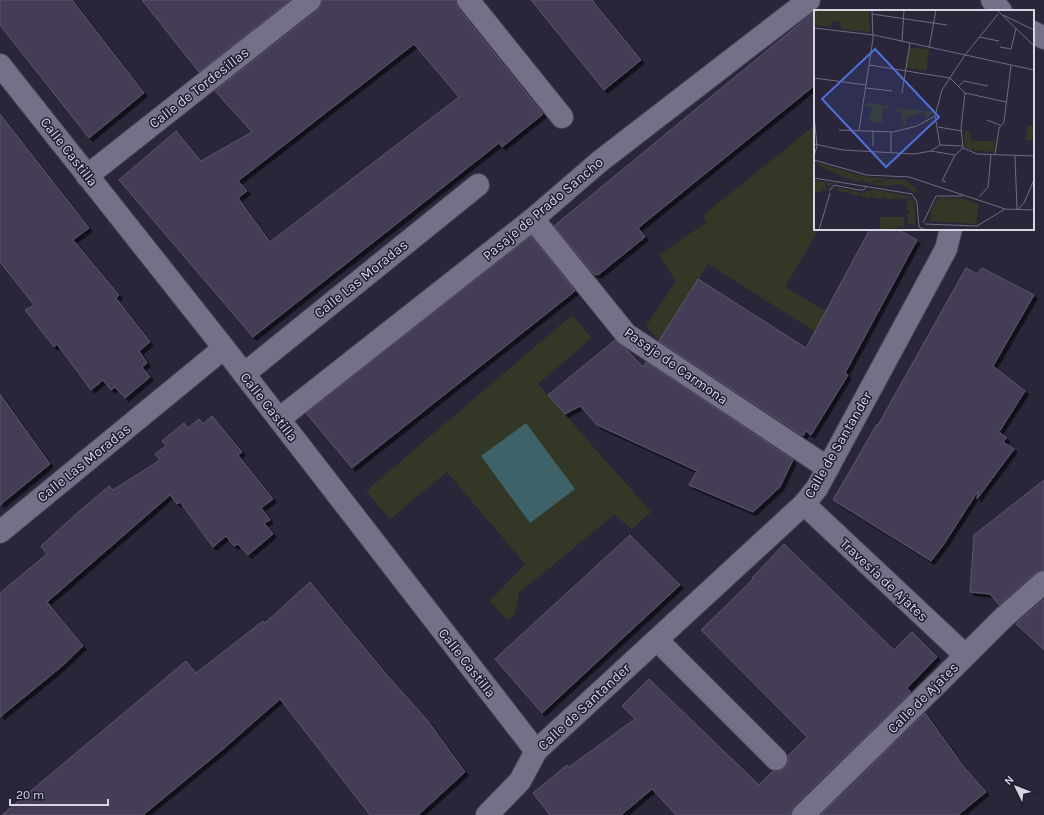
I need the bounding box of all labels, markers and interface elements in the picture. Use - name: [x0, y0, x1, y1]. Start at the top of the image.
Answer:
- inset map: [814, 10, 1034, 230]
- street label: Calle de Tordesillas: [146, 44, 252, 132]
- street label: Calle Castilla: [37, 114, 101, 190]
- street label: Pasaje de Prado Sancho: [479, 154, 607, 264]
- street label: Calle Las Moradas: [311, 236, 411, 322]
- street label: Pasaje de Carmona: [621, 324, 731, 408]
- street label: Calle Castilla: [237, 369, 301, 445]
- street label: Calle de Santander: [801, 388, 876, 501]
- street label: Calle Las Moradas: [34, 420, 134, 506]
- street label: Travesía de Ajates: [836, 535, 932, 625]
- street label: Calle Castilla: [435, 625, 499, 701]
- street label: Calle de Santander: [534, 659, 634, 754]
- street label: Calle de Ajates: [884, 659, 962, 737]
- north arrow: [996, 767, 1036, 807]
- text: N: [1002, 773, 1016, 788]
- scale bar: [10, 781, 108, 807]
- text: 20 m: [16, 788, 44, 802]

